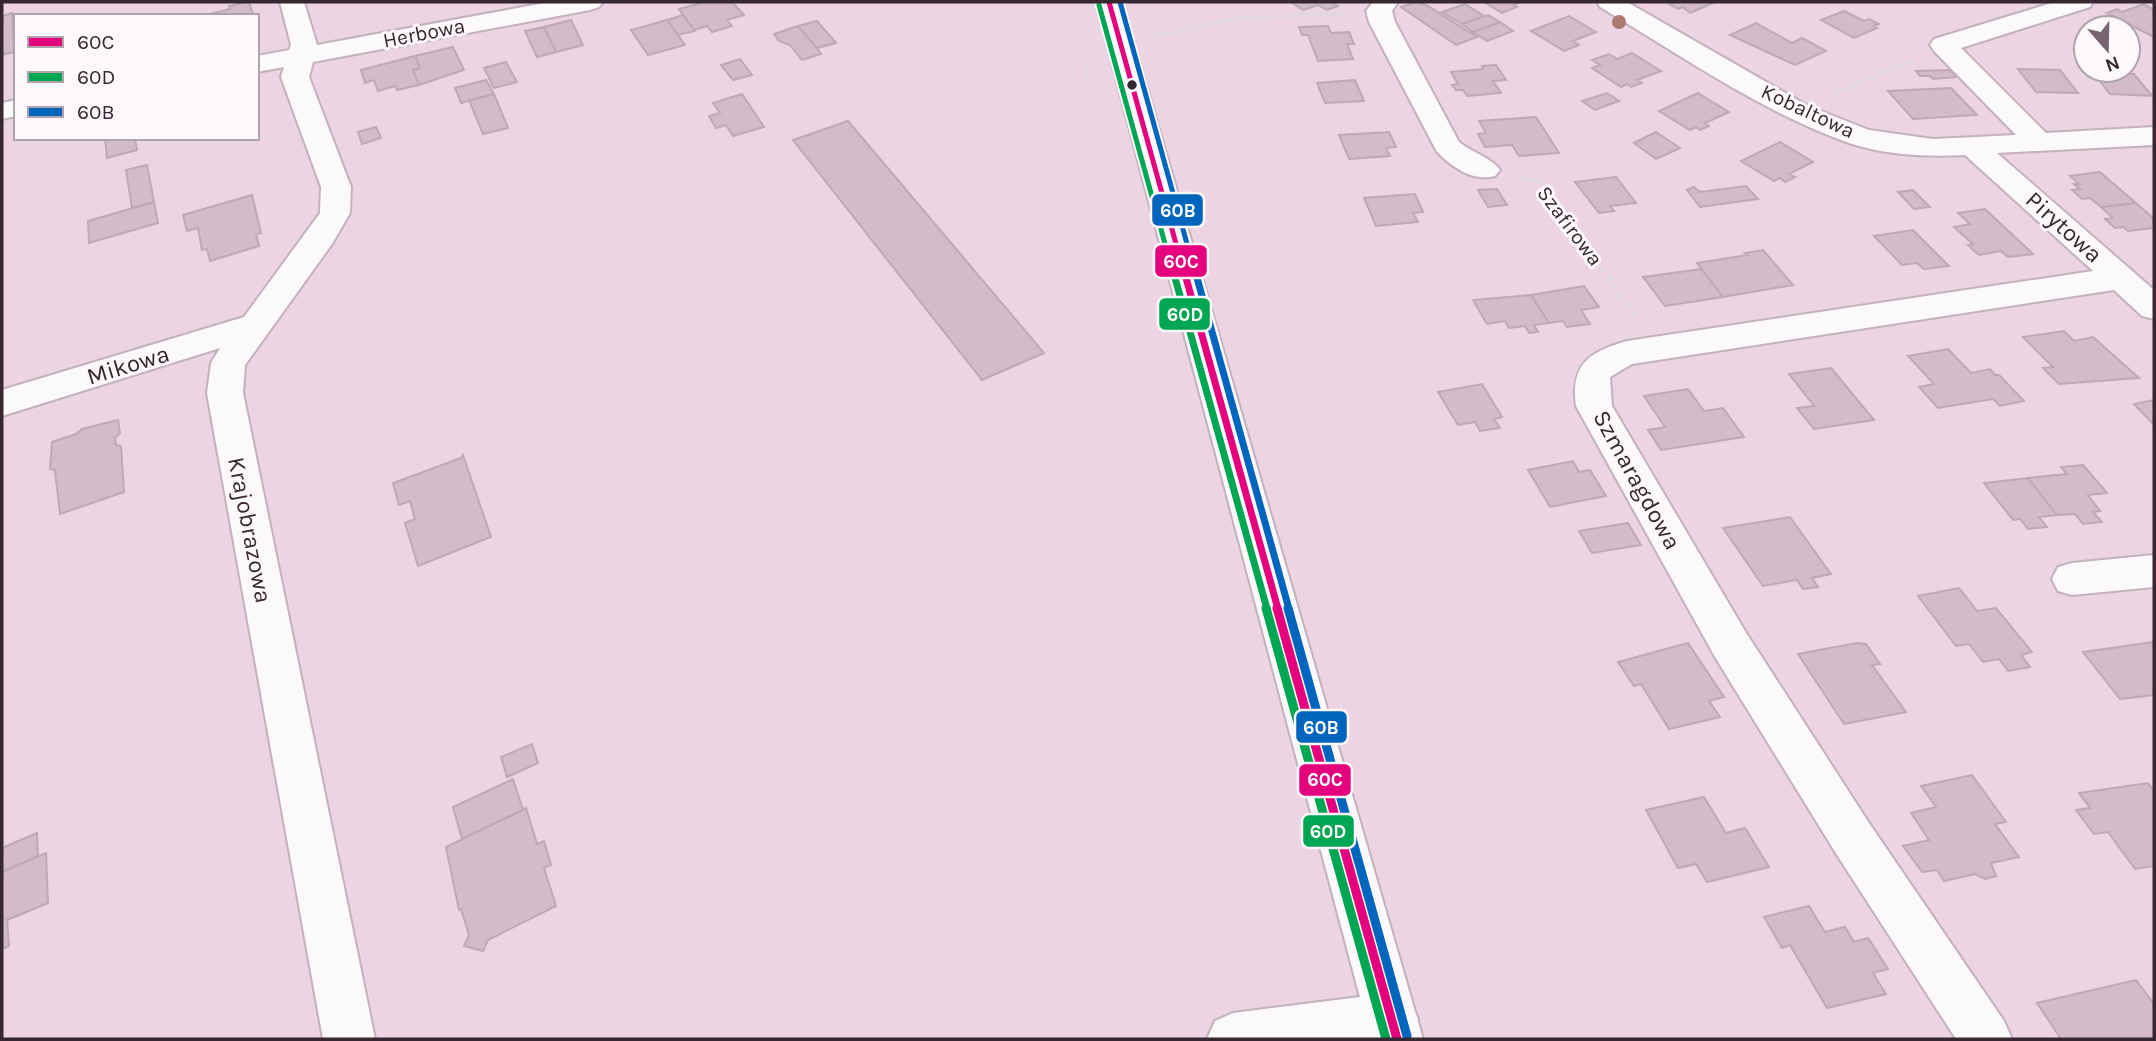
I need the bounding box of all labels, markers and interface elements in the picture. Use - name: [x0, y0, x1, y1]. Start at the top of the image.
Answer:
- street label: Herbowa: [381, 13, 467, 53]
- legend: [14, 14, 259, 140]
- north arrow: [2072, 14, 2142, 84]
- text: 60C: [77, 30, 114, 54]
- text: N: [2102, 51, 2123, 77]
- text: 60D: [77, 65, 115, 89]
- unlabelled marker: [1125, 78, 1139, 92]
- street label: Kobaltowa: [1757, 79, 1859, 143]
- text: 60B: [77, 100, 115, 124]
- street label: Szafirowa: [1532, 181, 1608, 271]
- street label: Pirytowa: [2020, 185, 2108, 269]
- line badge: 60B: [1151, 193, 1204, 227]
- text: 60B: [1160, 200, 1196, 222]
- line badge: 60C: [1154, 244, 1208, 278]
- text: 60C: [1163, 251, 1199, 273]
- line badge: 60D: [1158, 297, 1211, 331]
- text: 60D: [1167, 304, 1203, 326]
- street label: Mikowa: [83, 339, 173, 391]
- street label: Szmaragdowa: [1587, 405, 1687, 555]
- street label: Krajobrazowa: [222, 455, 278, 605]
- line badge: 60B: [1295, 710, 1348, 744]
- text: 60B: [1303, 717, 1339, 739]
- line badge: 60C: [1298, 763, 1352, 797]
- text: 60C: [1307, 769, 1343, 791]
- line badge: 60D: [1302, 814, 1355, 848]
- text: 60D: [1310, 821, 1346, 843]

